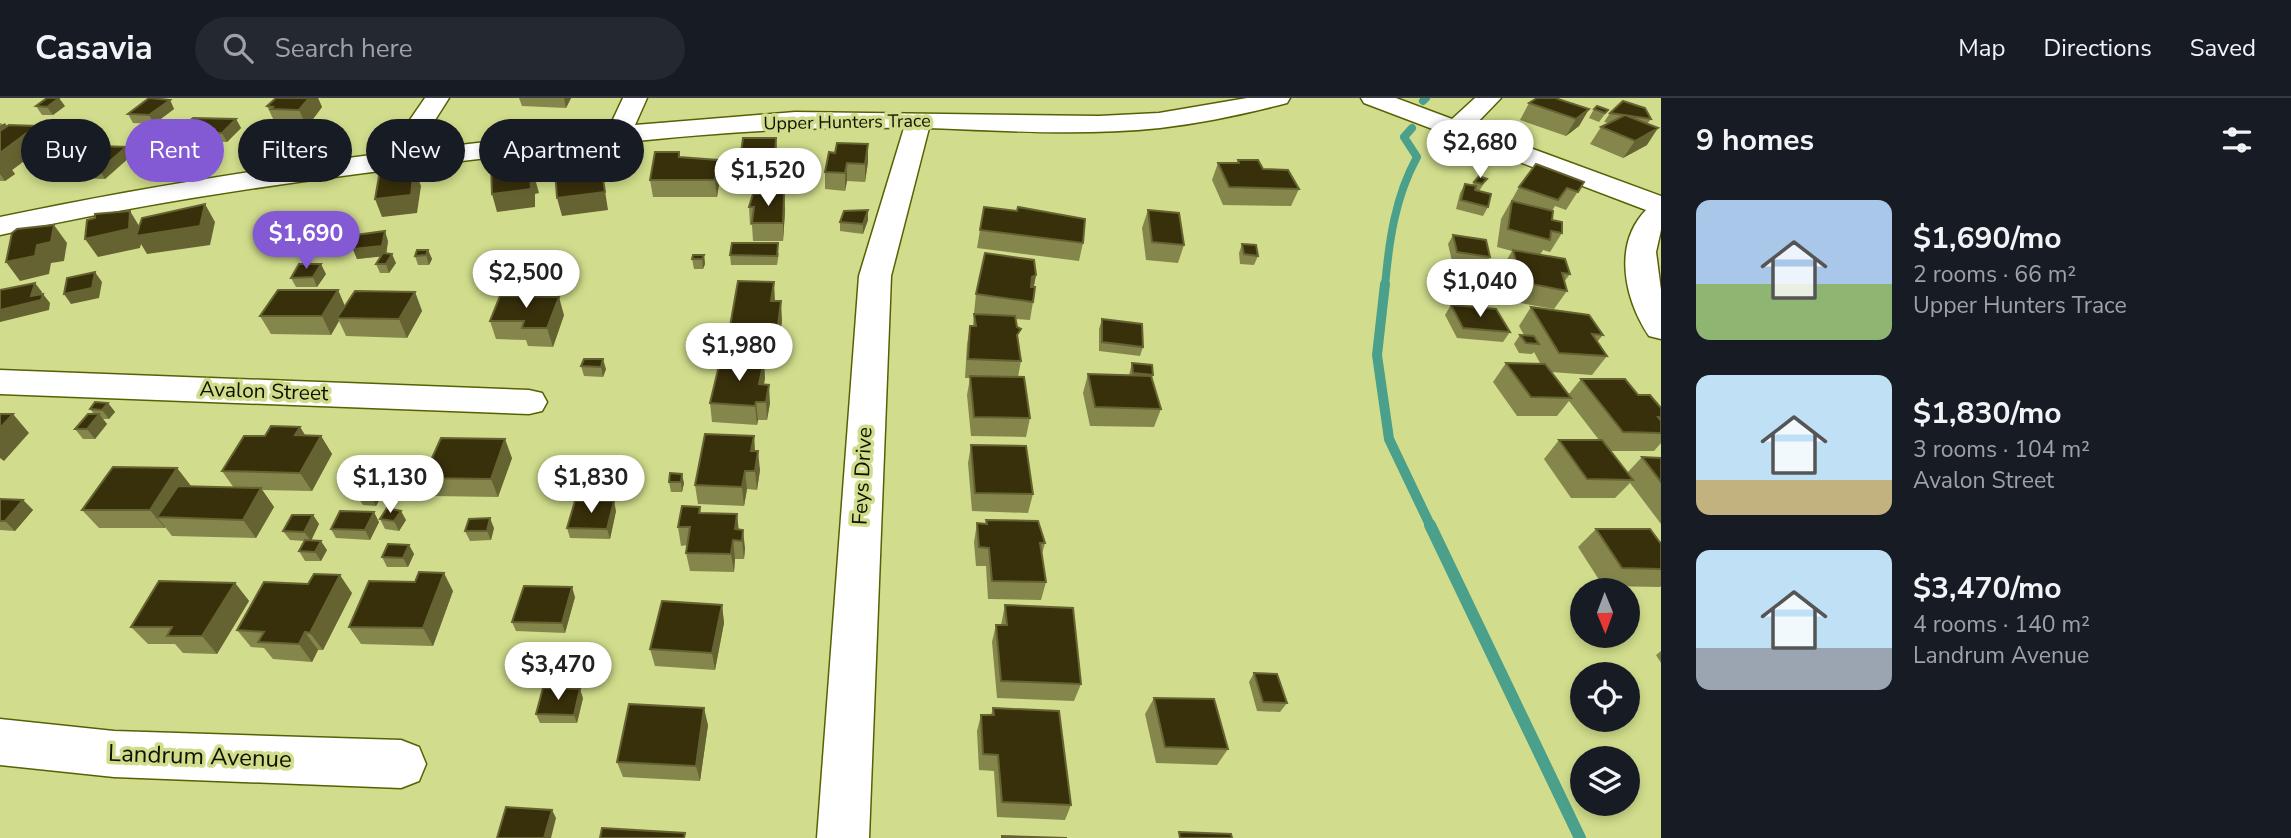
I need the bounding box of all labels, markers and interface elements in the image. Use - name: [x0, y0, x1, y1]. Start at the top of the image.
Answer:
- search box: [195, 17, 685, 80]
- text: Casavia: [35, 26, 153, 71]
- icon: search: [219, 29, 257, 67]
- text: Search here: [275, 31, 413, 66]
- text: Map: [1958, 32, 2005, 64]
- text: Directions: [2043, 32, 2152, 64]
- text: Saved: [2190, 32, 2256, 64]
- street label: Upper Hunters Trace: [763, 109, 931, 135]
- chip: Buy: [21, 119, 111, 182]
- chip: Rent: [125, 119, 224, 182]
- chip: Filters: [238, 119, 352, 182]
- chip: New: [366, 119, 465, 182]
- chip: Apartment: [479, 119, 644, 182]
- pin: $2,680: [1423, 120, 1537, 180]
- text: 9 homes: [1696, 120, 1814, 161]
- icon: filters: [2218, 121, 2256, 159]
- text: $2,680: [1443, 127, 1517, 158]
- pin: $1,520: [711, 148, 825, 208]
- text: $1,520: [731, 155, 805, 186]
- pin: $1,690: [249, 212, 363, 271]
- text: $1,690: [269, 218, 343, 249]
- text: $1,690/mo: [1913, 218, 2062, 259]
- icon: home: [1752, 228, 1836, 312]
- pin: $2,500: [469, 250, 583, 310]
- text: $2,500: [489, 257, 563, 288]
- text: 2 rooms · 66 m²: [1913, 259, 2076, 290]
- pin: $1,040: [1423, 260, 1537, 319]
- text: $1,040: [1443, 266, 1517, 297]
- text: Upper Hunters Trace: [1913, 290, 2127, 321]
- pin: $1,980: [682, 324, 796, 383]
- text: $1,980: [702, 330, 776, 361]
- street label: Avalon Street: [199, 375, 330, 407]
- text: $1,830/mo: [1913, 393, 2062, 434]
- icon: home: [1752, 403, 1836, 487]
- street label: Feys Drive: [845, 426, 879, 526]
- text: 3 rooms · 104 m²: [1913, 434, 2090, 465]
- pin: $1,130: [333, 456, 447, 515]
- pin: $1,830: [534, 456, 648, 515]
- text: $1,130: [353, 462, 427, 493]
- text: $1,830: [554, 462, 628, 493]
- text: Avalon Street: [1913, 465, 2054, 496]
- text: $3,470/mo: [1913, 568, 2062, 609]
- north arrow: [1570, 578, 1640, 648]
- map controls: [1570, 578, 1640, 816]
- icon: home: [1752, 578, 1836, 662]
- text: 4 rooms · 140 m²: [1913, 609, 2090, 640]
- text: Landrum Avenue: [1913, 640, 2089, 671]
- pin: $3,470: [501, 642, 615, 702]
- text: $3,470: [521, 649, 595, 680]
- button: locate: [1570, 662, 1640, 732]
- street label: Landrum Avenue: [108, 737, 292, 775]
- button: layers: [1570, 746, 1640, 816]

